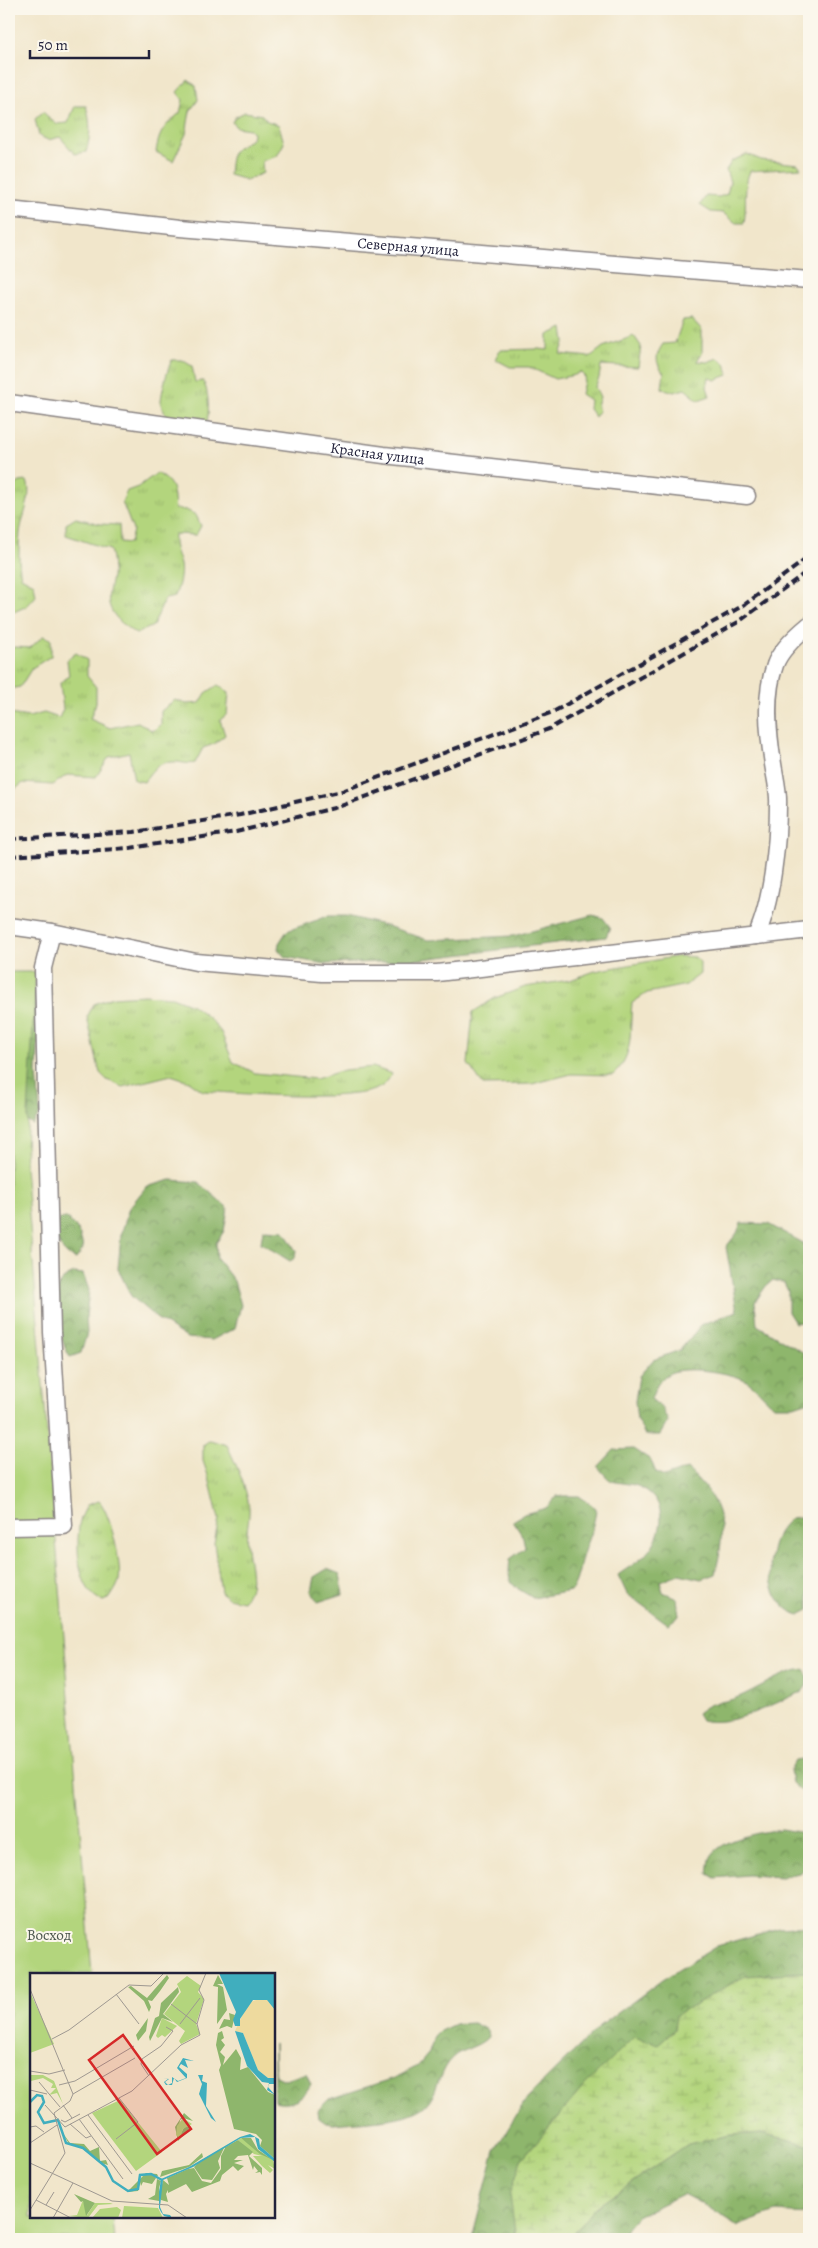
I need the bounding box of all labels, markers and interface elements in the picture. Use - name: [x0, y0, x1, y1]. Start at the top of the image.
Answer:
- scale bar: [30, 28, 149, 60]
- text: 50 m: [38, 35, 68, 55]
- street label: Северная улица: [357, 233, 460, 261]
- street label: Красная улица: [329, 438, 426, 470]
- park label: Восход: [27, 1925, 71, 1945]
- inset map: [30, 1973, 275, 2218]

